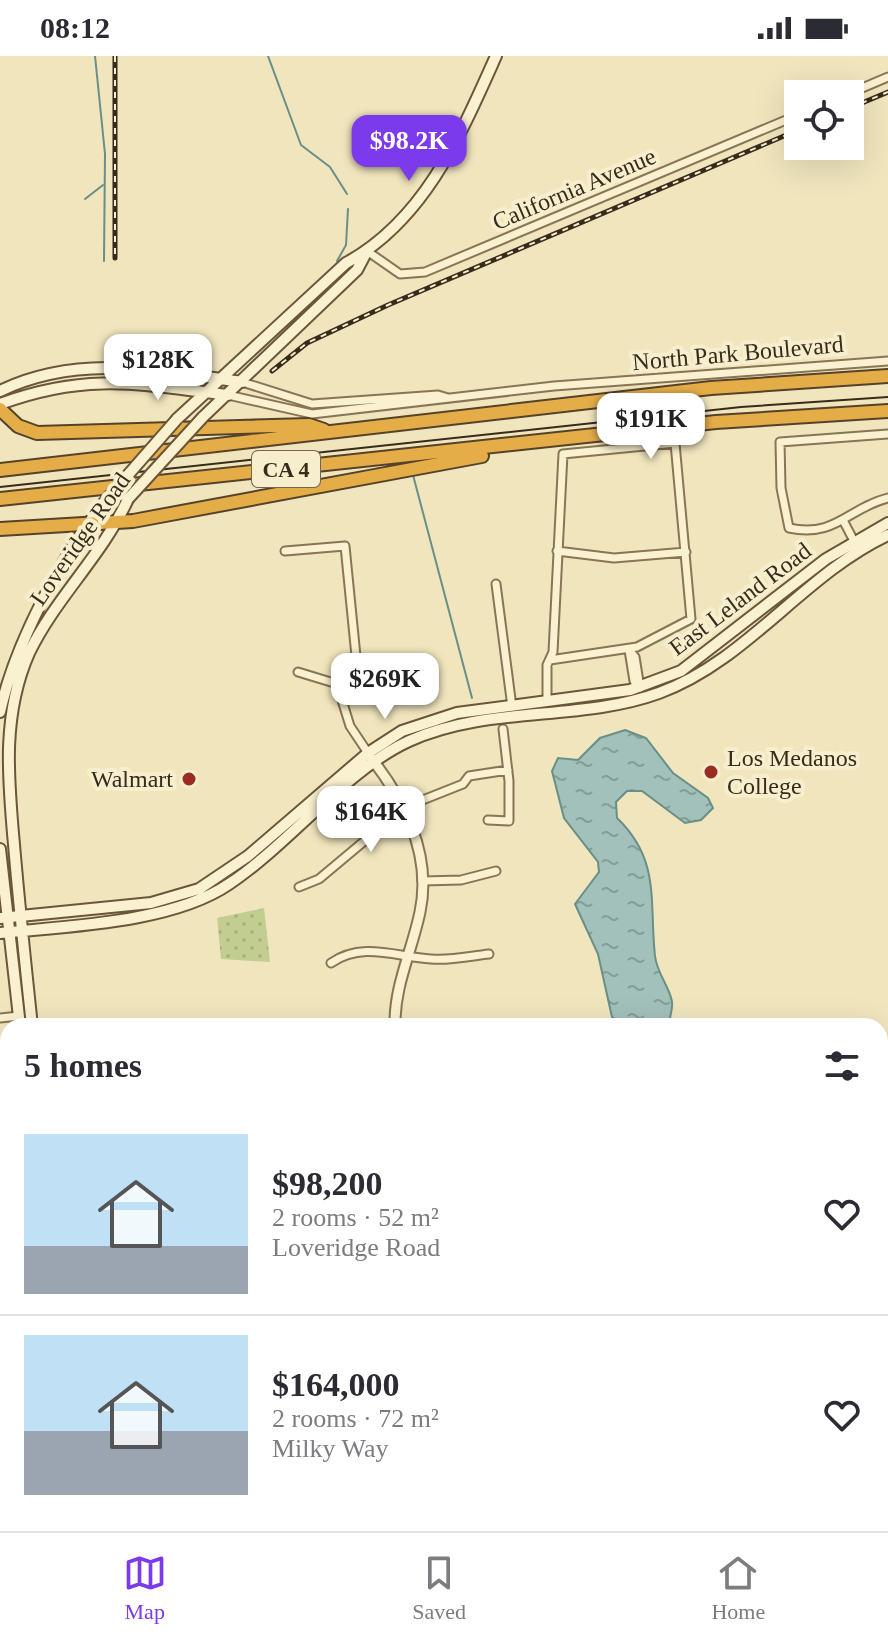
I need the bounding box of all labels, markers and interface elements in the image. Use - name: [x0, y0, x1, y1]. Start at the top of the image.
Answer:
- text: 08:12: [40, 11, 110, 44]
- map controls: [784, 80, 864, 160]
- button: locate: [784, 80, 864, 160]
- pin: $98.2K: [344, 115, 474, 183]
- text: $98.2K: [370, 126, 448, 155]
- street label: California Avenue: [488, 143, 660, 235]
- street label: North Park Boulevard: [631, 331, 845, 375]
- pin: $128K: [102, 334, 214, 402]
- text: $128K: [122, 345, 194, 374]
- pin: $191K: [595, 393, 707, 461]
- text: $191K: [615, 404, 687, 433]
- road number: CA 4: [252, 451, 320, 487]
- street label: Loveridge Road: [25, 468, 135, 610]
- street label: East Leland Road: [664, 537, 816, 661]
- pin: $269K: [329, 653, 441, 721]
- text: $269K: [349, 664, 421, 693]
- place label: Los Medanos College: [727, 745, 857, 799]
- marker: Los Medanos College: [702, 763, 720, 781]
- place label: Walmart: [91, 766, 173, 792]
- marker: Walmart: [180, 770, 198, 788]
- pin: $164K: [315, 786, 427, 854]
- text: $164K: [335, 797, 407, 826]
- icon: filters: [820, 1044, 864, 1088]
- text: 5 homes: [24, 1047, 142, 1084]
- text: $98,200: [272, 1165, 383, 1202]
- icon: home: [88, 1166, 184, 1262]
- icon: heart: [820, 1192, 864, 1236]
- text: 2 rooms · 52 m²: [272, 1203, 439, 1232]
- text: Loveridge Road: [272, 1233, 440, 1262]
- text: $164,000: [272, 1366, 400, 1403]
- icon: home: [88, 1367, 184, 1463]
- icon: heart: [820, 1393, 864, 1437]
- text: 2 rooms · 72 m²: [272, 1404, 439, 1433]
- text: Milky Way: [272, 1434, 389, 1463]
- tab: Map: [123, 1551, 167, 1625]
- tab: Saved: [412, 1551, 466, 1625]
- tab: Home: [711, 1551, 765, 1625]

